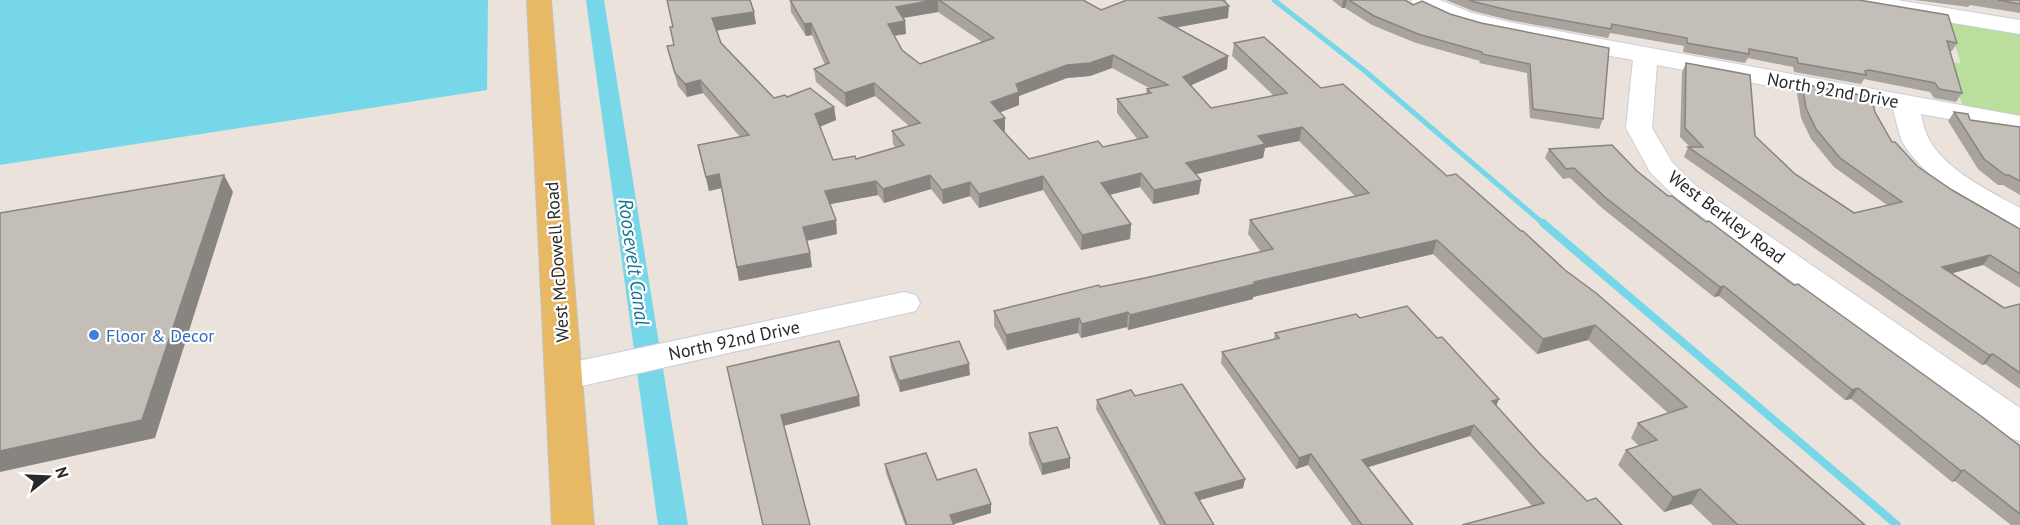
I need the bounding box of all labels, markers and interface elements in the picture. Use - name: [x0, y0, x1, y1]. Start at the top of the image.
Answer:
- street label: North 92nd Drive: [1765, 67, 1901, 113]
- street label: West Berkley Road: [1664, 165, 1790, 269]
- street label: West McDowell Road: [540, 181, 574, 343]
- water label: Roosevelt Canal: [612, 197, 656, 328]
- street label: North 92nd Drive: [666, 315, 802, 365]
- place label: Floor & Decor: [106, 324, 214, 347]
- marker: Floor & Decor: [87, 328, 101, 342]
- north arrow: [18, 447, 78, 507]
- text: N: [51, 464, 73, 480]

